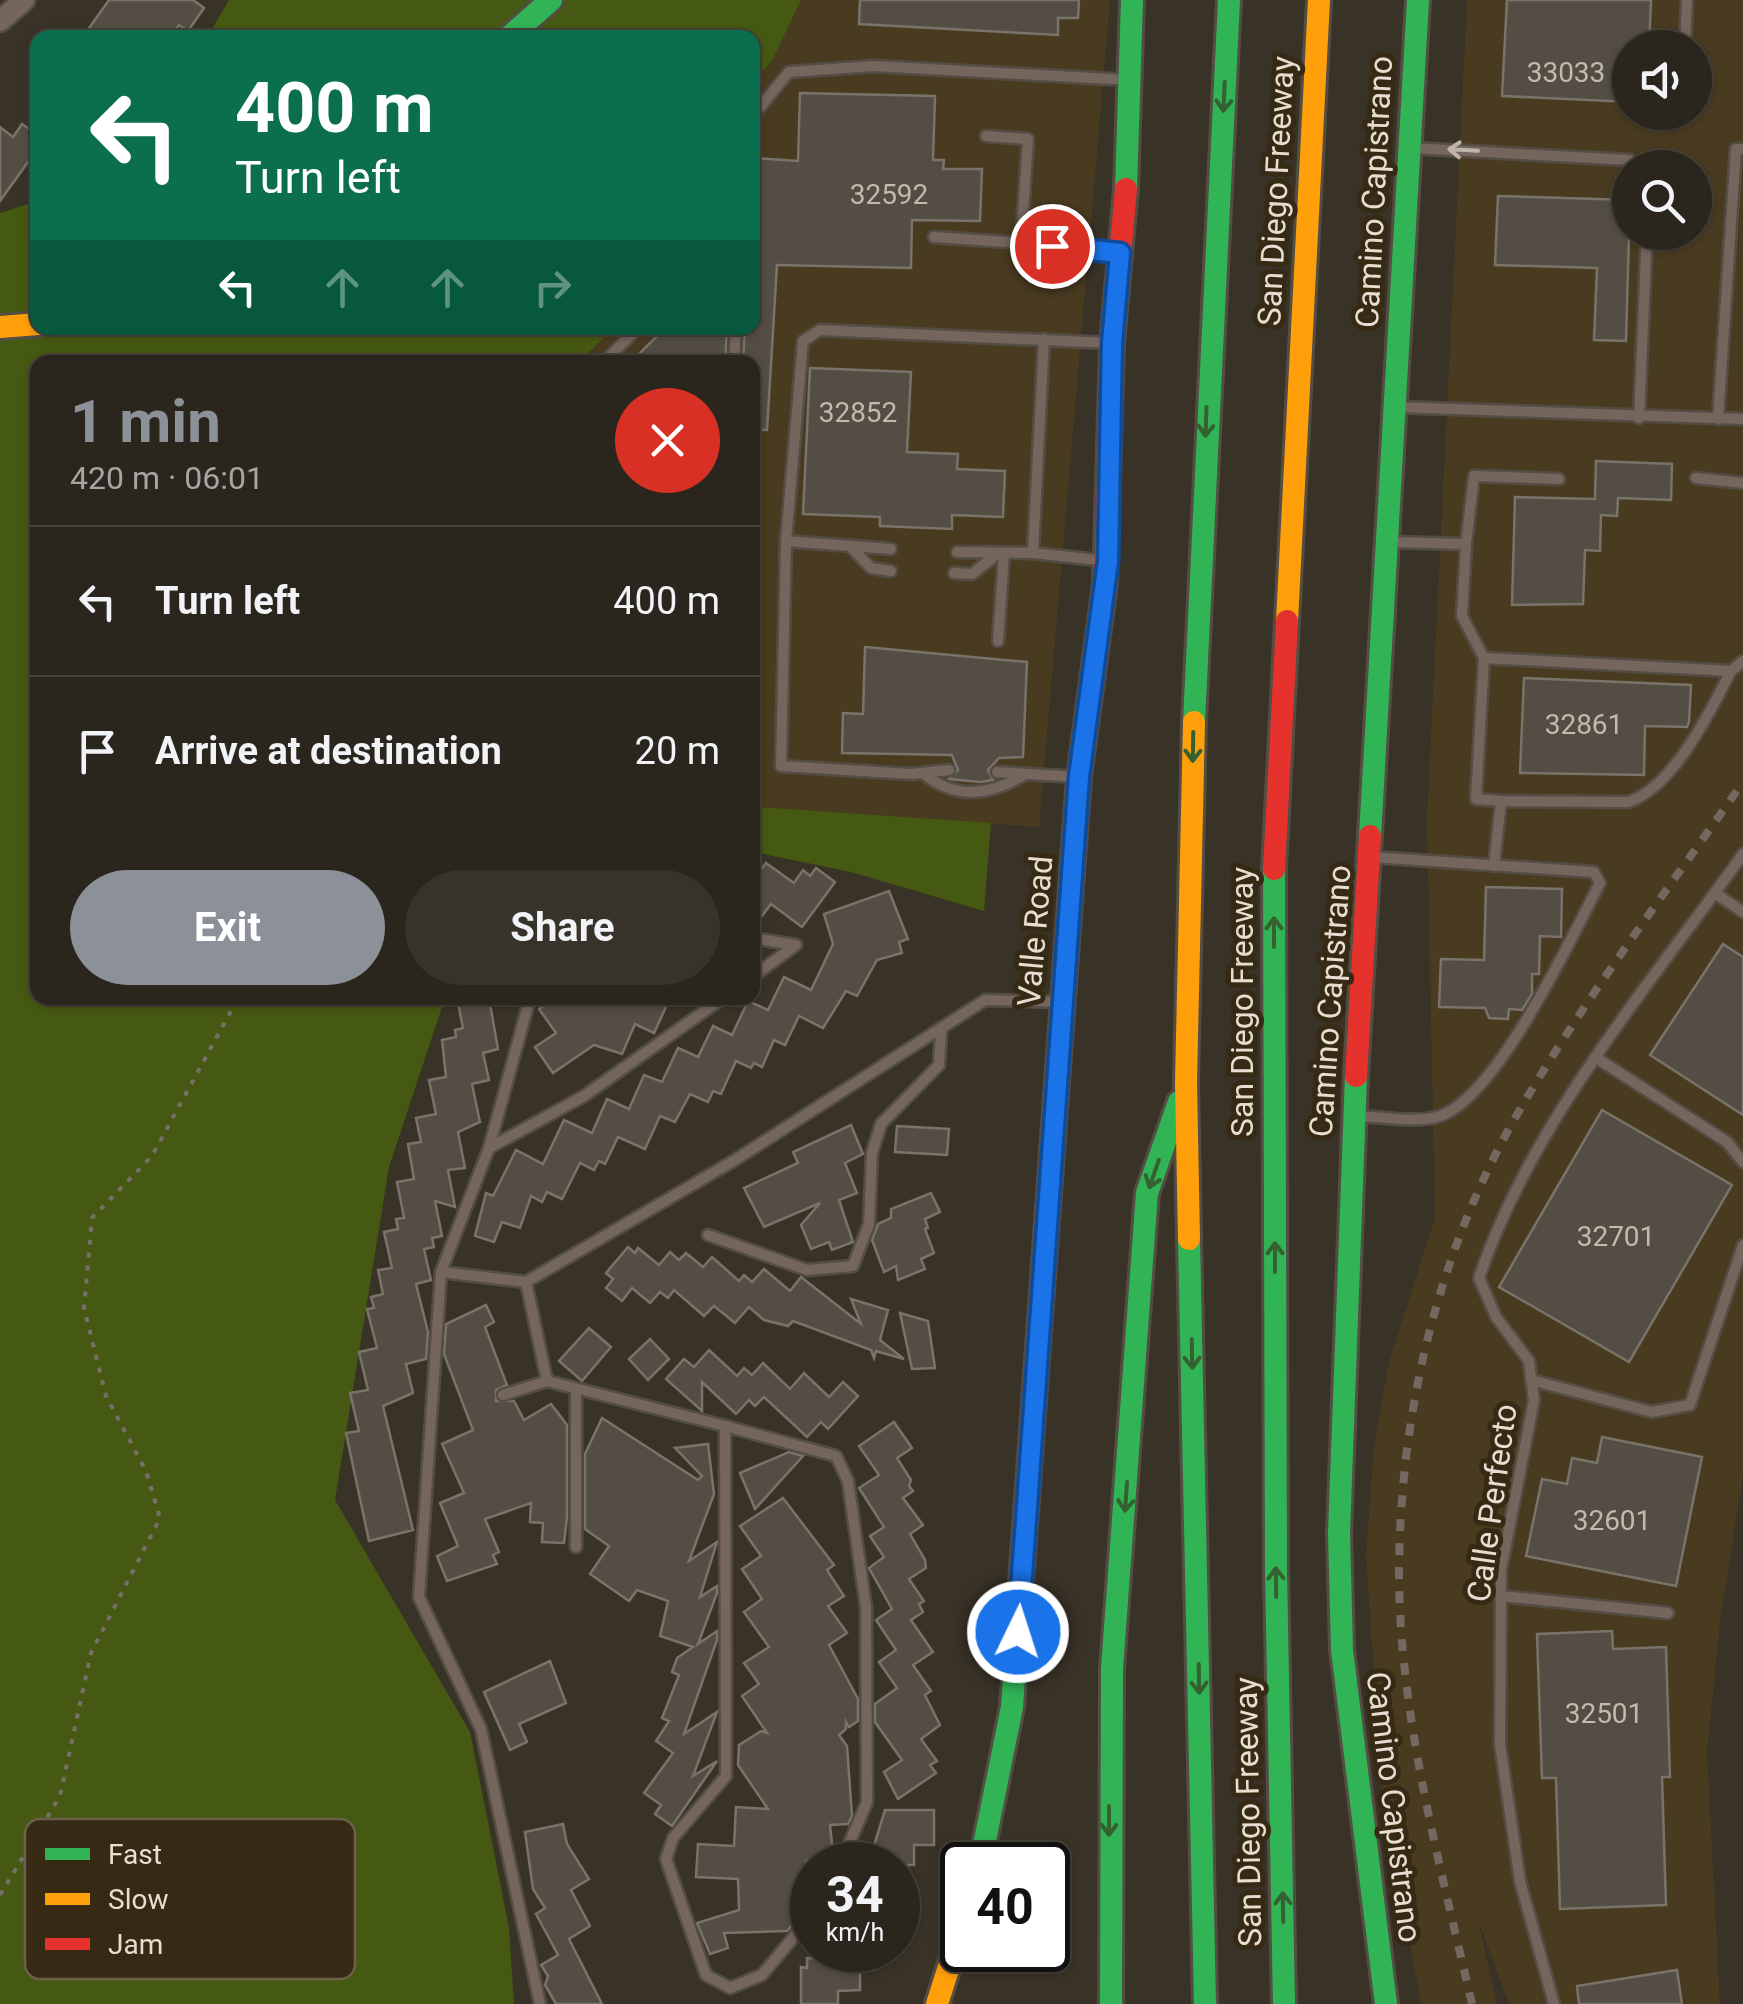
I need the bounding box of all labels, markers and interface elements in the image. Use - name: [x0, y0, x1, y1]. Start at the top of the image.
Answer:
- map controls: [1612, 30, 1712, 250]
- button: sound: [1612, 30, 1712, 130]
- street label: San Diego Freeway: [1250, 55, 1302, 327]
- street label: Camino Capistrano: [1348, 55, 1400, 329]
- house number: 33033: [1527, 56, 1605, 89]
- text: 400 m: [235, 67, 434, 149]
- icon: left: [70, 70, 200, 200]
- one-way arrow: [1214, 81, 1233, 113]
- one-way arrow: [1447, 140, 1479, 159]
- button: search: [1612, 150, 1712, 250]
- text: Turn left: [235, 151, 401, 204]
- house number: 32592: [850, 178, 928, 211]
- pin: [1010, 204, 1095, 289]
- icon: arrive: [1025, 219, 1080, 274]
- icon: left: [210, 260, 265, 315]
- icon: ahead: [315, 260, 370, 315]
- icon: ahead: [420, 260, 475, 315]
- icon: right: [525, 260, 580, 315]
- text: 1 min: [70, 386, 221, 457]
- button: close: [615, 388, 720, 493]
- house number: 32852: [819, 396, 897, 429]
- one-way arrow: [1196, 405, 1215, 437]
- text: 420 m · 06:01: [70, 459, 264, 497]
- icon: left: [70, 574, 125, 629]
- text: Turn left: [155, 579, 300, 623]
- text: 400 m: [613, 579, 720, 623]
- house number: 32861: [1545, 708, 1623, 741]
- icon: arrive: [70, 724, 125, 779]
- text: Arrive at destination: [155, 729, 502, 773]
- text: 20 m: [635, 729, 720, 773]
- one-way arrow: [1184, 730, 1202, 762]
- street label: Valle Road: [1009, 854, 1061, 1008]
- street label: Camino Capistrano: [1302, 864, 1358, 1138]
- street label: San Diego Freeway: [1223, 867, 1261, 1137]
- button: Exit: [70, 870, 385, 985]
- button: Share: [405, 870, 720, 985]
- one-way arrow: [1264, 916, 1284, 948]
- one-way arrow: [1144, 1157, 1162, 1188]
- house number: 32701: [1577, 1220, 1655, 1253]
- one-way arrow: [1266, 1241, 1284, 1274]
- one-way arrow: [1183, 1338, 1202, 1370]
- street label: Calle Perfecto: [1459, 1402, 1525, 1604]
- one-way arrow: [1116, 1480, 1135, 1512]
- house number: 32601: [1573, 1504, 1651, 1537]
- one-way arrow: [1267, 1566, 1286, 1598]
- position arrow: [966, 1580, 1070, 1684]
- one-way arrow: [1190, 1662, 1208, 1695]
- street label: Camino Capistrano: [1359, 1669, 1429, 1945]
- street label: San Diego Freeway: [1227, 1677, 1269, 1947]
- house number: 32501: [1565, 1697, 1643, 1730]
- one-way arrow: [1100, 1804, 1118, 1837]
- legend: [25, 1819, 355, 1979]
- text: Fast: [108, 1838, 162, 1871]
- speed limit sign: 40: [940, 1842, 1070, 1972]
- text: 34: [826, 1866, 884, 1924]
- text: Slow: [108, 1883, 168, 1916]
- one-way arrow: [1273, 1891, 1292, 1923]
- text: km/h: [826, 1918, 884, 1947]
- text: Jam: [108, 1928, 163, 1961]

